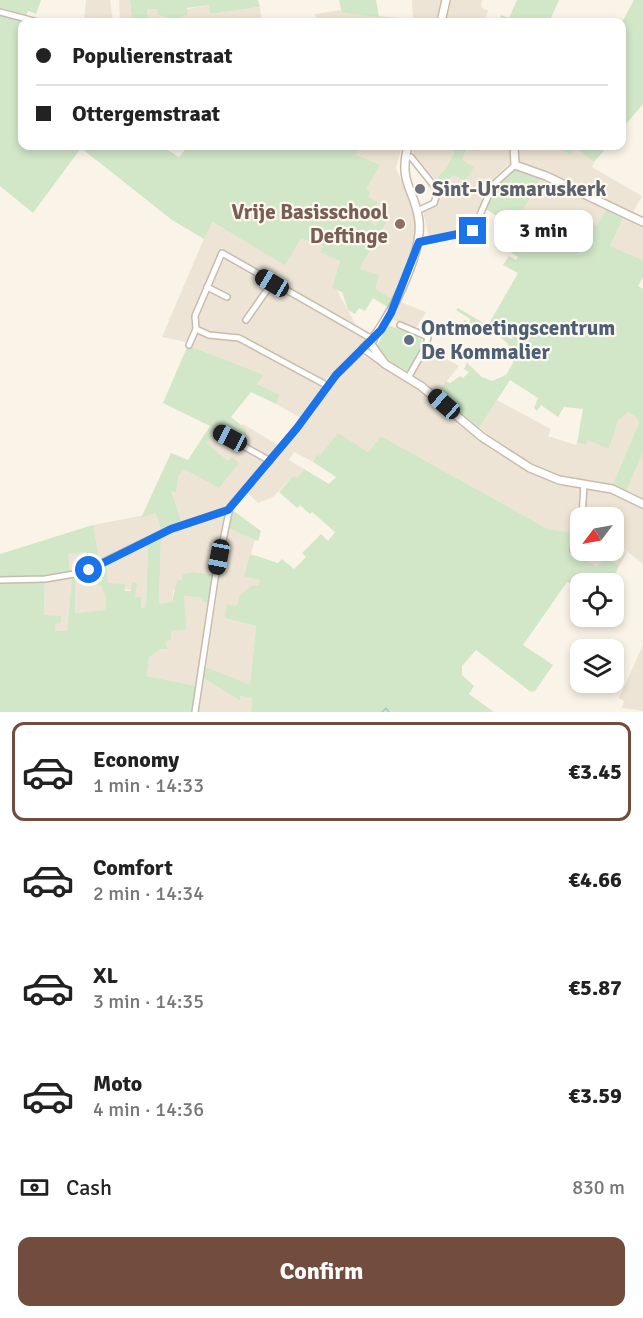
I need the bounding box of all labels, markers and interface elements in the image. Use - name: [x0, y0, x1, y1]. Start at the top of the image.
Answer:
- text: Populierenstraat: [72, 42, 232, 69]
- text: Ottergemstraat: [72, 100, 220, 127]
- place label: Sint-Ursmaruskerk: [432, 176, 606, 202]
- marker: Sint-Ursmaruskerk: [413, 182, 427, 196]
- place label: Vrije Basisschool Deftinge: [232, 199, 388, 249]
- callout: 3 min: [494, 210, 593, 252]
- marker: Vrije Basisschool Deftinge: [393, 217, 407, 231]
- route end: [459, 217, 486, 244]
- text: 3 min: [519, 218, 568, 243]
- car: [252, 266, 292, 300]
- place label: Ontmoetingscentrum De Kommalier: [421, 315, 615, 365]
- marker: Ontmoetingscentrum De Kommalier: [402, 333, 416, 347]
- car: [425, 385, 463, 423]
- car: [210, 422, 250, 454]
- north arrow: [570, 507, 624, 561]
- map controls: [570, 507, 624, 693]
- car: [207, 538, 231, 576]
- route start: [75, 556, 102, 583]
- button: locate: [570, 573, 624, 627]
- button: layers: [570, 639, 624, 693]
- icon: car: [21, 745, 75, 799]
- text: Economy: [93, 746, 179, 773]
- text: €3.45: [568, 758, 622, 785]
- text: 1 min · 14:33: [93, 773, 204, 798]
- icon: car: [21, 853, 75, 907]
- text: Comfort: [93, 854, 173, 881]
- text: €4.66: [568, 866, 622, 893]
- text: 2 min · 14:34: [93, 881, 204, 906]
- icon: car: [21, 961, 75, 1015]
- text: XL: [93, 962, 118, 989]
- text: €5.87: [568, 974, 622, 1001]
- text: 3 min · 14:35: [93, 989, 204, 1014]
- icon: car: [21, 1069, 75, 1123]
- text: Moto: [93, 1070, 142, 1097]
- text: €3.59: [568, 1082, 622, 1109]
- text: 4 min · 14:36: [93, 1097, 204, 1122]
- icon: cash: [18, 1171, 51, 1204]
- text: Cash: [66, 1174, 112, 1201]
- text: 830 m: [572, 1175, 625, 1200]
- button: Confirm: [18, 1237, 625, 1306]

